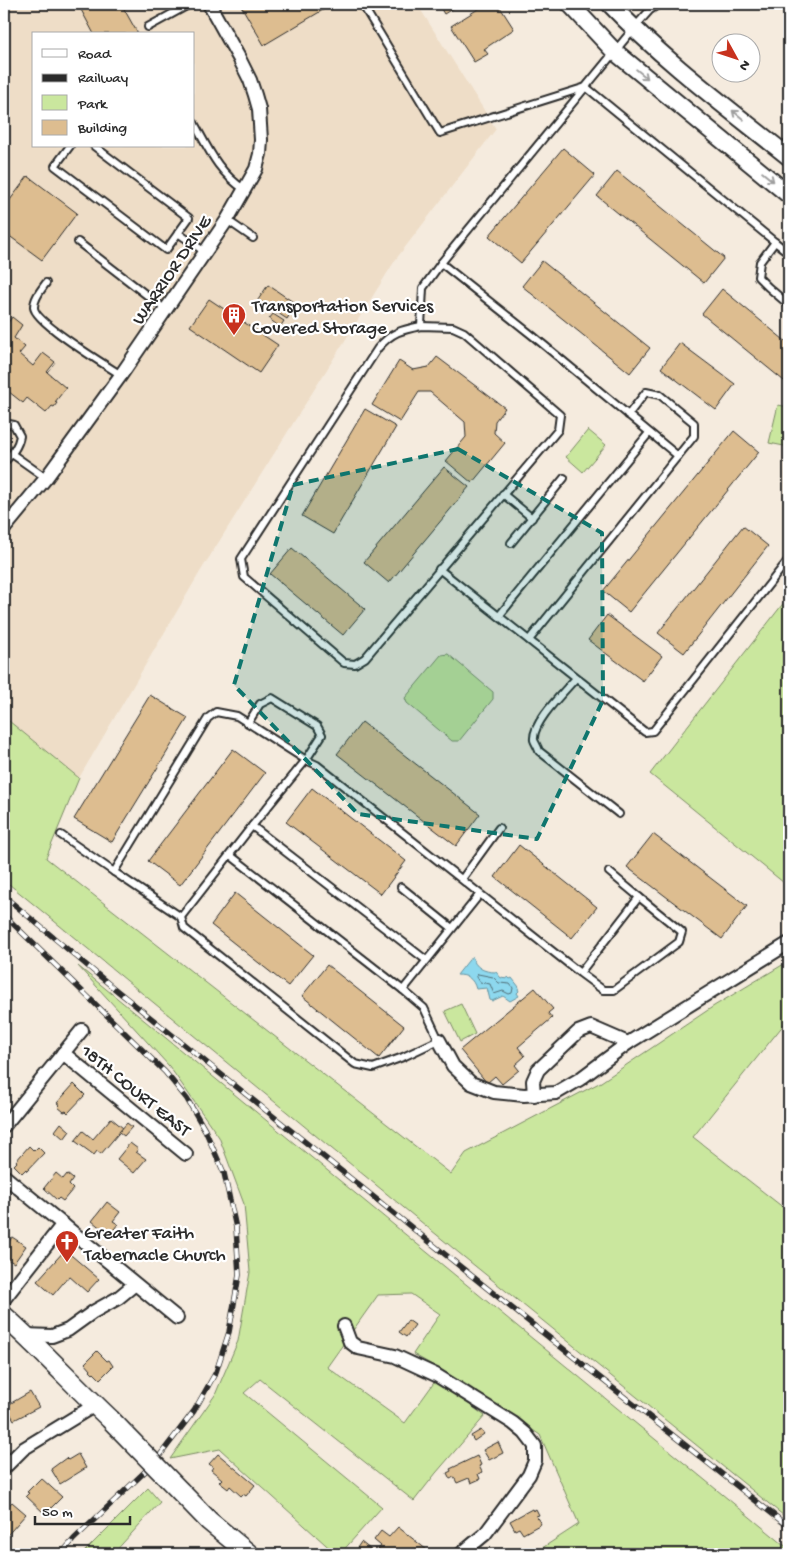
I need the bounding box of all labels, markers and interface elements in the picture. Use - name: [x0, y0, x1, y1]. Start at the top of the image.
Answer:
- legend: [32, 32, 195, 148]
- north arrow: [710, 32, 760, 82]
- text: Road: [78, 46, 112, 64]
- text: N: [735, 56, 753, 74]
- one-way arrow: [636, 69, 649, 80]
- text: Railway: [78, 70, 129, 88]
- text: Park: [77, 96, 108, 114]
- one-way arrow: [732, 110, 745, 121]
- text: Building: [77, 120, 127, 138]
- one-way arrow: [761, 172, 774, 183]
- street label: WARRIOR DRIVE: [128, 211, 219, 330]
- place label: Transportation Services Covered Storage: [251, 296, 434, 341]
- building icon: Transportation Services Covered Storage: [221, 302, 247, 336]
- street label: 18TH COURT EAST: [75, 1040, 195, 1143]
- place label: Greater Faith Tabernacle Church: [83, 1223, 226, 1268]
- church icon: Greater Faith Tabernacle Church: [54, 1229, 80, 1263]
- scale bar: [35, 1493, 130, 1525]
- text: 50 m: [42, 1504, 73, 1522]

